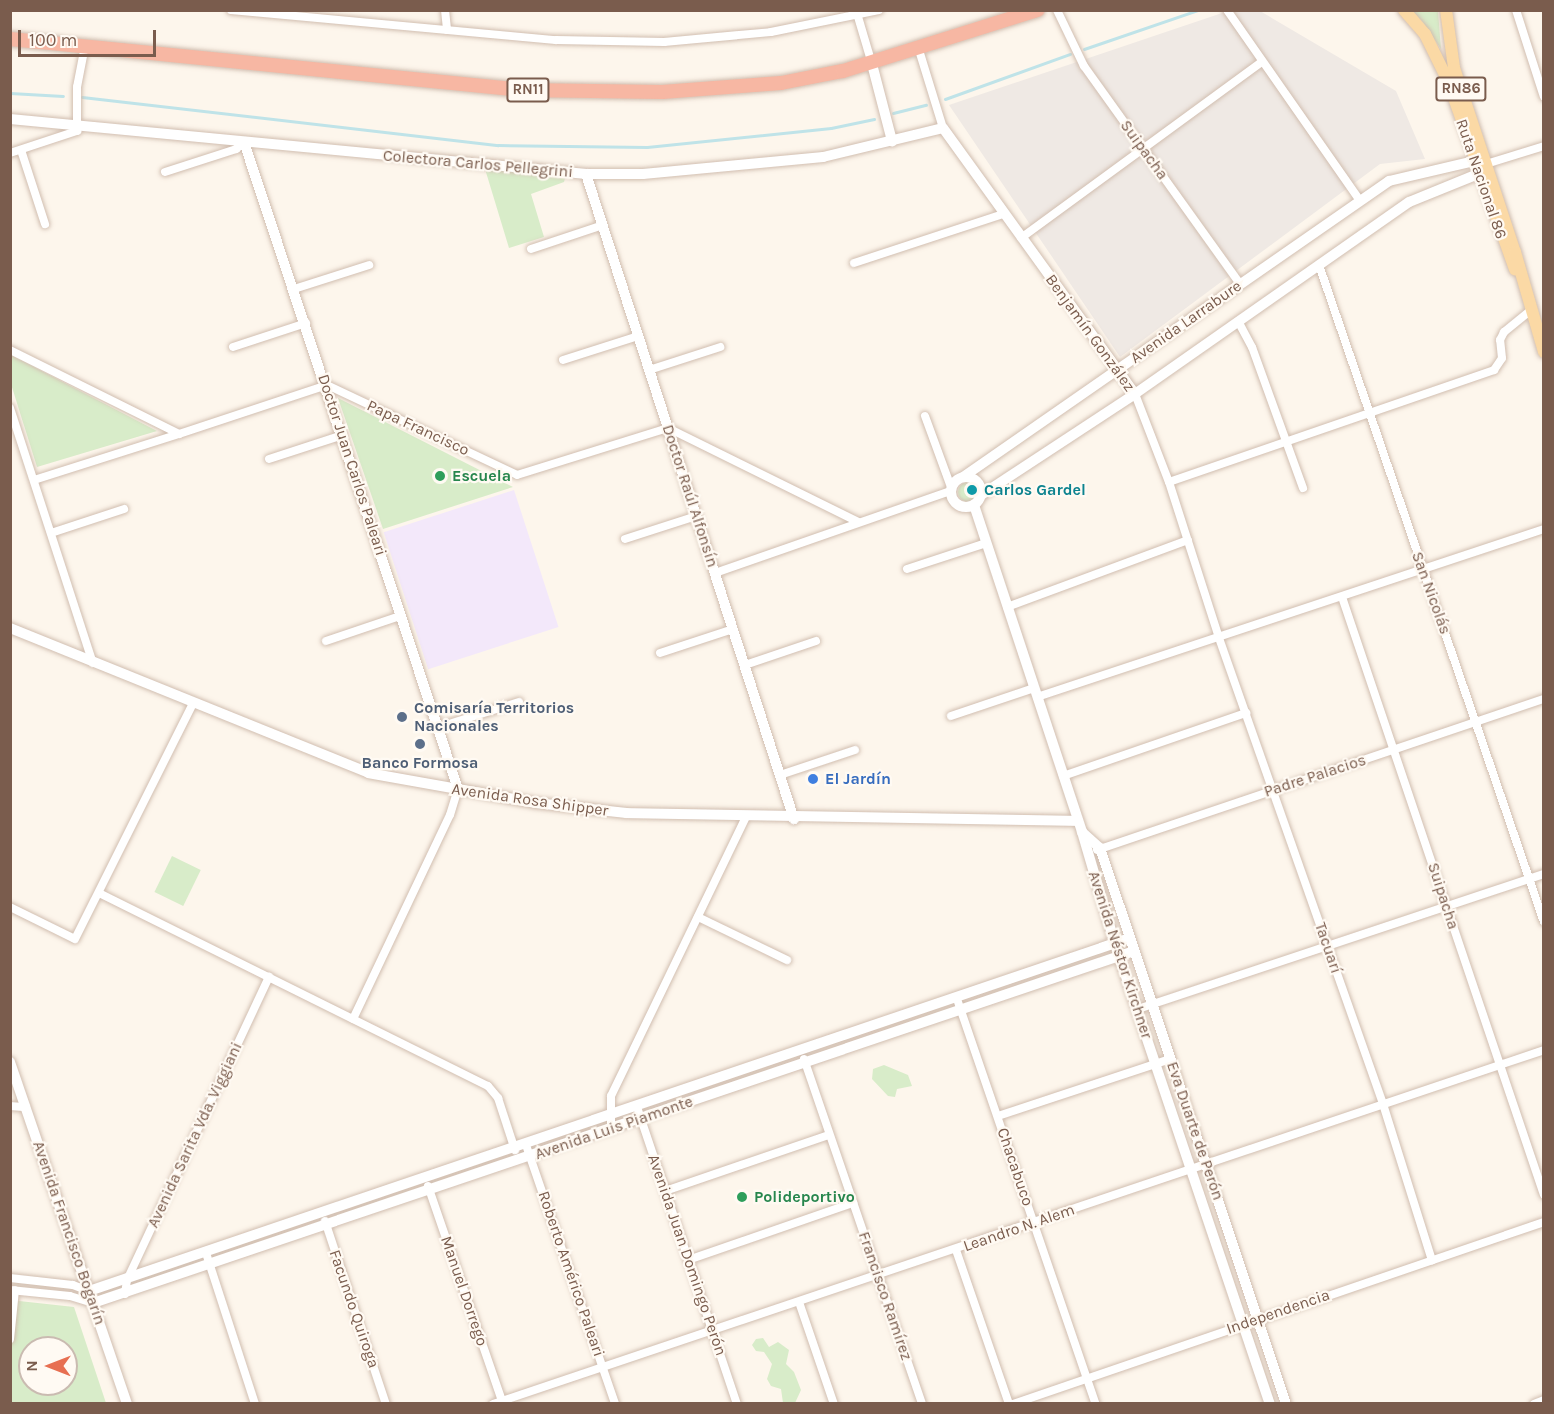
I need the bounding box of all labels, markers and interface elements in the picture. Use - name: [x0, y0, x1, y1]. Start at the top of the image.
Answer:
- scale bar: [21, 18, 159, 56]
- text: 100 m: [29, 29, 77, 51]
- road number: RN86: [1434, 77, 1488, 101]
- road number: RN11: [506, 78, 550, 102]
- street label: Suipacha: [1116, 116, 1172, 184]
- street label: Ruta Nacional 86: [1452, 117, 1510, 241]
- street label: Colectora Carlos Pellegrini: [382, 146, 574, 182]
- street label: Benjamín González: [1041, 271, 1139, 395]
- street label: Avenida Larrabure: [1127, 276, 1245, 368]
- street label: Doctor Juan Carlos Paleari: [314, 372, 390, 558]
- street label: Papa Francisco: [364, 396, 472, 460]
- street label: Doctor Raúl Alfonsín: [658, 422, 722, 570]
- place label: Escuela: [452, 466, 511, 486]
- marker: Escuela: [433, 469, 447, 483]
- place label: Carlos Gardel: [984, 480, 1086, 500]
- marker: Carlos Gardel: [965, 483, 979, 497]
- street label: San Nicolás: [1407, 549, 1455, 637]
- place label: Comisaría Territorios Nacionales: [414, 698, 574, 736]
- marker: Comisaría Territorios Nacionales: [395, 710, 409, 724]
- marker: Banco Formosa: [413, 737, 427, 751]
- street label: Padre Palacios: [1262, 750, 1368, 802]
- place label: Banco Formosa: [362, 753, 478, 773]
- place label: El Jardín: [825, 769, 891, 789]
- marker: El Jardín: [806, 772, 820, 786]
- street label: Avenida Rosa Shipper: [450, 780, 610, 820]
- street label: Suipacha: [1423, 860, 1463, 932]
- street label: Avenida Néstor Kirchner: [1084, 869, 1156, 1041]
- street label: Tacuarí: [1310, 920, 1346, 976]
- street label: Avenida Sarita Vda. Viggiani: [144, 1039, 246, 1231]
- street label: Eva Duarte de Perón: [1162, 1059, 1228, 1203]
- street label: Avenida Luis Piamonte: [532, 1092, 696, 1164]
- street label: Chacabuco: [993, 1125, 1037, 1209]
- street label: Avenida Francisco Bogarín: [28, 1139, 110, 1327]
- street label: Avenida Juan Domingo Perón: [643, 1152, 731, 1358]
- place label: Polideportivo: [754, 1187, 855, 1207]
- street label: Roberto Américo Paleari: [534, 1189, 608, 1359]
- marker: Polideportivo: [735, 1190, 749, 1204]
- street label: Leandro N. Alem: [961, 1200, 1077, 1256]
- street label: Francisco Ramírez: [854, 1229, 916, 1363]
- street label: Manuel Dorrego: [436, 1233, 492, 1349]
- street label: Facundo Quiroga: [325, 1247, 383, 1371]
- street label: Independencia: [1224, 1285, 1332, 1339]
- north arrow: [18, 1336, 78, 1396]
- text: N: [22, 1360, 41, 1372]

